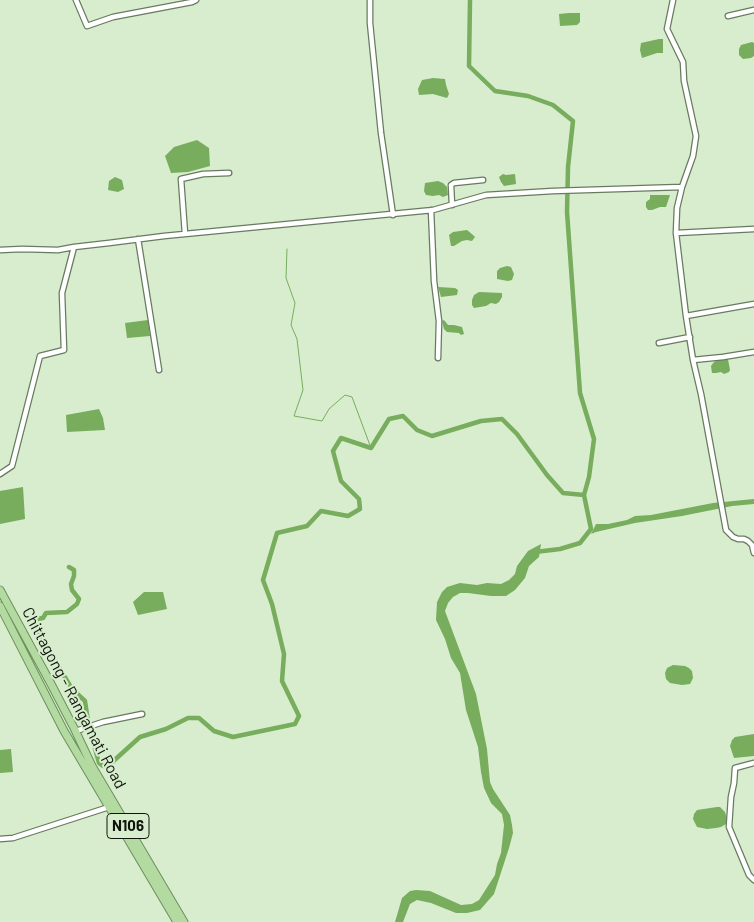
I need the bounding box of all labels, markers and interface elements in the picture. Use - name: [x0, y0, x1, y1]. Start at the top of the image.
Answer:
- street label: Chittagong - Rangamati Road: [18, 604, 130, 792]
- road number: N106: [107, 814, 149, 838]

